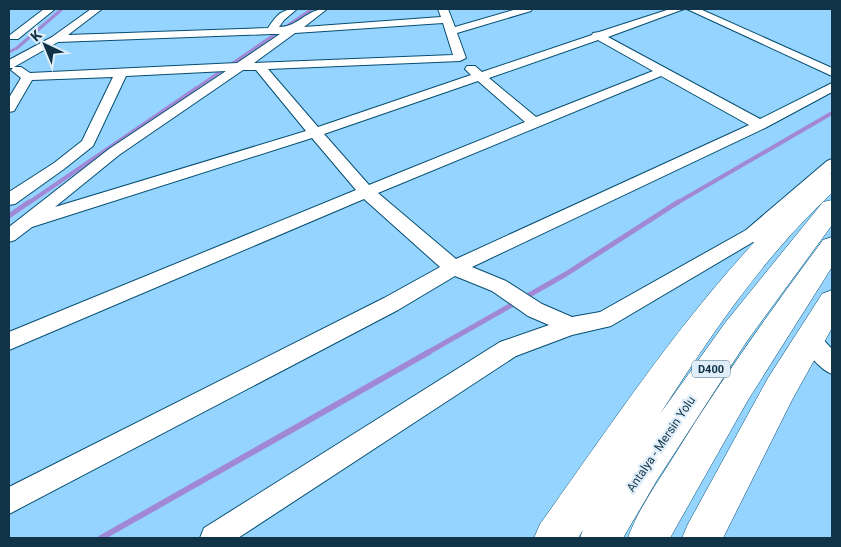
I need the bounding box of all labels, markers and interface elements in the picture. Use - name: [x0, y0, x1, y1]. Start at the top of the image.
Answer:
- north arrow: [20, 20, 70, 70]
- text: K: [27, 27, 45, 44]
- road number: D400: [692, 360, 730, 378]
- street label: Antalya - Mersin Yolu: [624, 394, 698, 494]

